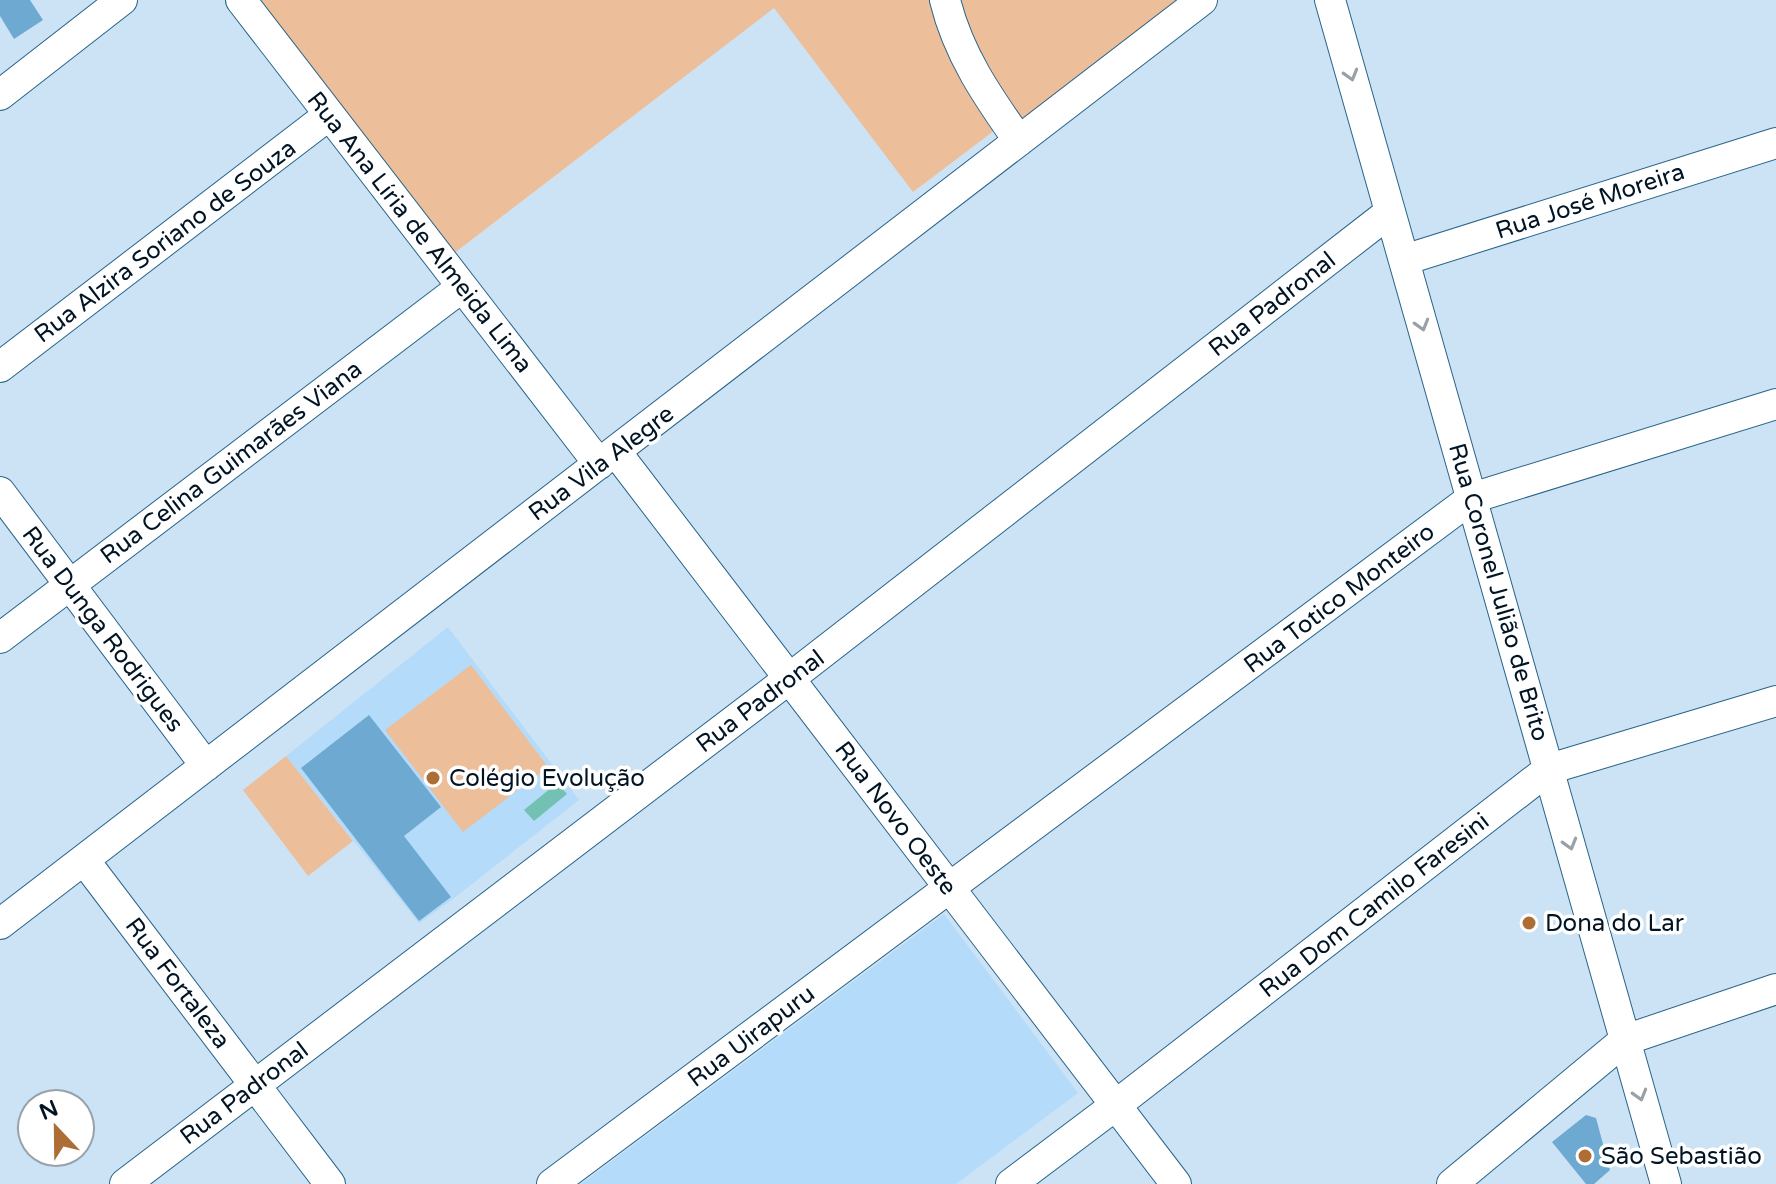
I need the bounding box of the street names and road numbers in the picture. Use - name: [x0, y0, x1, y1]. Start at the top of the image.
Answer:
- street label: Rua Ana Líria de Almeida Lima: [301, 86, 538, 379]
- street label: Rua Alzira Soriano de Souza: [29, 134, 302, 349]
- street label: Rua José Moreira: [1492, 157, 1688, 246]
- street label: Rua Padronal: [1203, 246, 1342, 363]
- street label: Rua Celina Guimarães Viana: [95, 355, 368, 570]
- street label: Rua Vila Alegre: [523, 399, 680, 527]
- street label: Rua Coronel Julião de Brito: [1442, 440, 1555, 744]
- street label: Rua Totico Monteiro: [1238, 517, 1440, 680]
- street label: Rua Dunga Rodrigues: [16, 521, 189, 738]
- street label: Rua Padronal: [690, 644, 830, 759]
- street label: Rua Novo Oeste: [828, 736, 963, 901]
- street label: Rua Dom Camilo Faresini: [1254, 807, 1495, 1004]
- street label: Rua Fortaleza: [119, 912, 236, 1055]
- street label: Rua Uirapuru: [682, 979, 821, 1094]
- street label: Rua Padronal: [174, 1036, 314, 1151]

